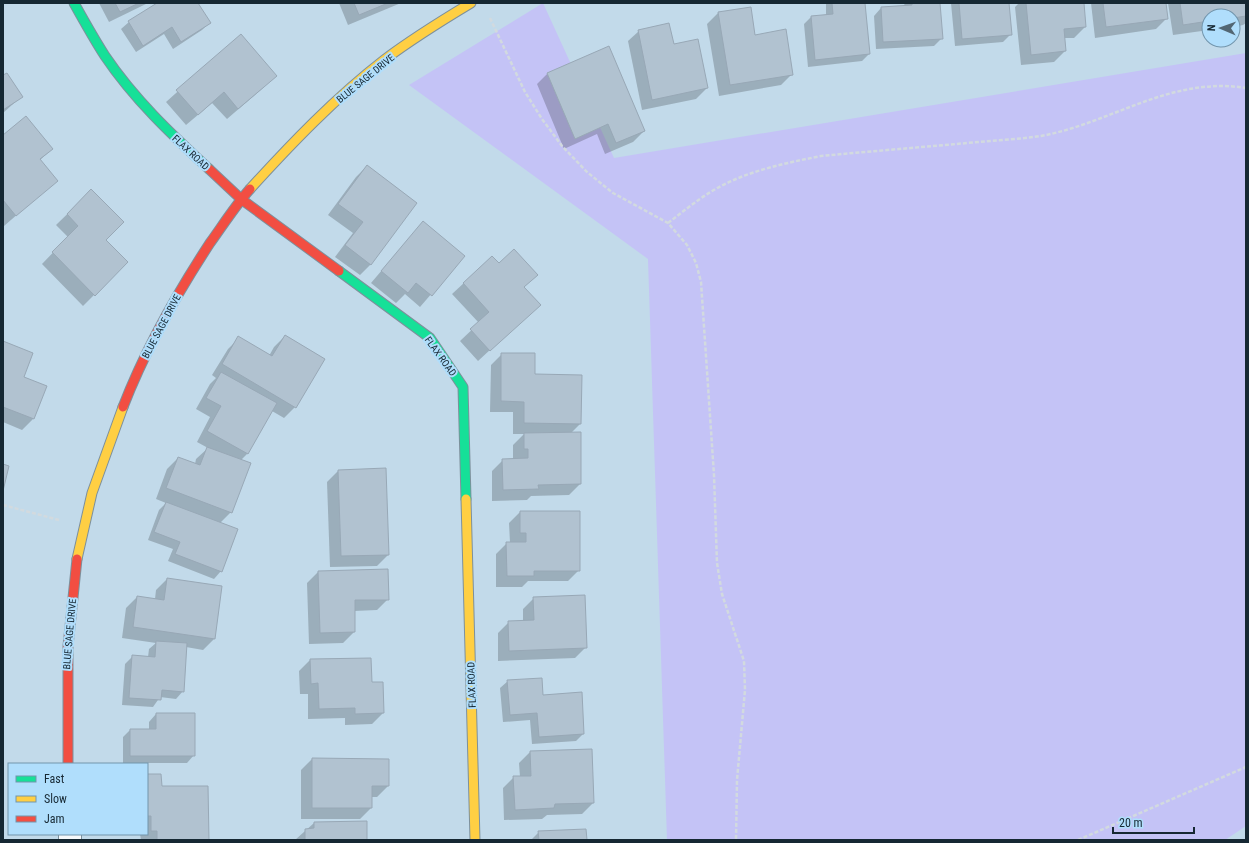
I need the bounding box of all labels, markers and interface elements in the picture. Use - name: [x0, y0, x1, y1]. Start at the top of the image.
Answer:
- north arrow: [1201, 8, 1241, 48]
- text: N: [1205, 24, 1218, 31]
- street label: BLUE SAGE DRIVE: [334, 52, 396, 105]
- street label: FLAX ROAD: [170, 133, 211, 172]
- street label: BLUE SAGE DRIVE: [140, 292, 183, 360]
- street label: FLAX ROAD: [423, 334, 459, 378]
- street label: BLUE SAGE DRIVE: [61, 598, 78, 670]
- street label: FLAX ROAD: [465, 662, 478, 708]
- legend: [8, 763, 148, 835]
- text: Fast: [44, 772, 65, 786]
- text: Slow: [44, 792, 67, 806]
- scale bar: [1113, 809, 1194, 835]
- text: Jam: [44, 812, 65, 826]
- text: 20 m: [1119, 816, 1143, 830]

